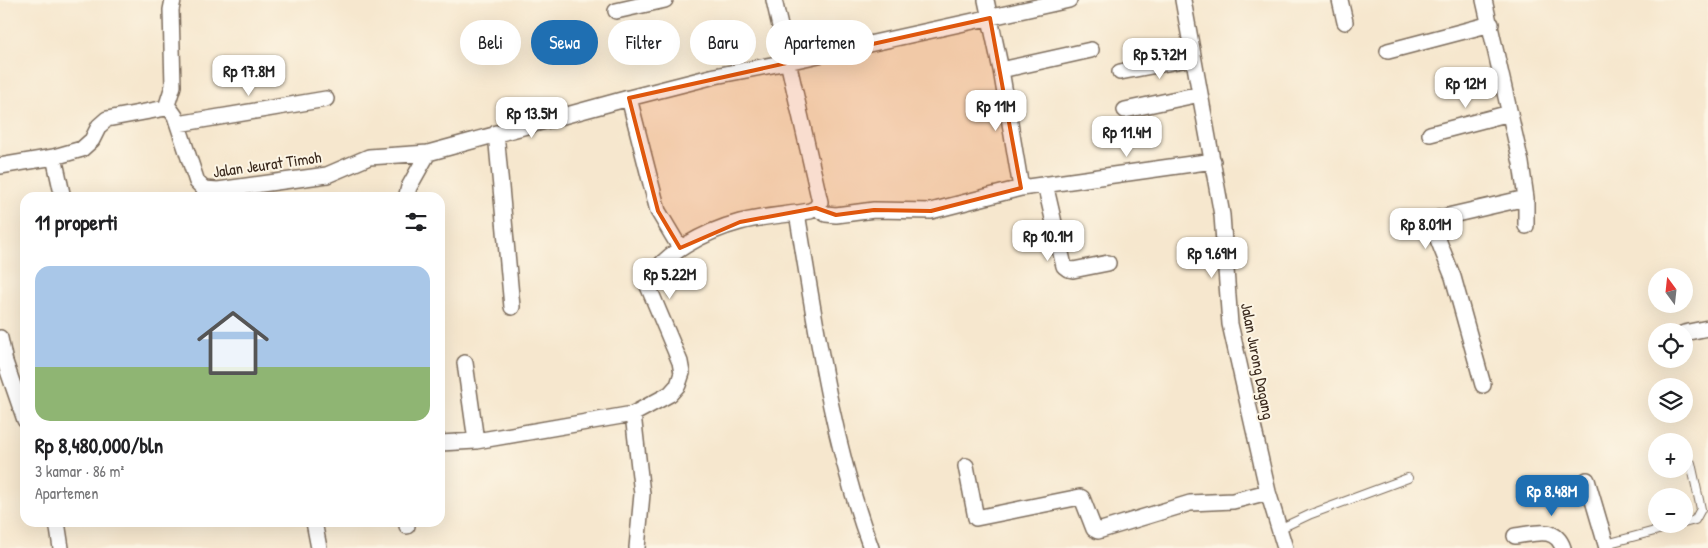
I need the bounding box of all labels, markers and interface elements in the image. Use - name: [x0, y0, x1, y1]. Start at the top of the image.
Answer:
- chip: Beli: [460, 20, 521, 65]
- chip: Sewa: [531, 20, 598, 65]
- chip: Filter: [608, 20, 680, 65]
- chip: Baru: [690, 20, 756, 65]
- chip: Apartemen: [766, 20, 874, 65]
- pin: Rp 5.72M: [1108, 38, 1212, 80]
- text: Rp 5.72M: [1134, 43, 1186, 65]
- pin: Rp 17.8M: [197, 54, 301, 97]
- text: Rp 17.8M: [223, 60, 275, 82]
- pin: Rp 12M: [1425, 66, 1507, 109]
- text: Rp 12M: [1446, 72, 1486, 94]
- pin: Rp 11M: [955, 90, 1037, 132]
- text: Rp 11M: [977, 95, 1015, 117]
- pin: Rp 13.5M: [480, 96, 584, 139]
- text: Rp 13.5M: [507, 102, 557, 124]
- pin: Rp 11.4M: [1075, 116, 1179, 158]
- text: Rp 11.4M: [1103, 121, 1151, 143]
- street label: Jalan Jeurat Timoh: [211, 145, 323, 182]
- text: 11 properti: [35, 208, 118, 237]
- icon: filters: [402, 208, 430, 236]
- pin: Rp 8.01M: [1374, 208, 1478, 250]
- text: Rp 8.01M: [1401, 213, 1451, 235]
- pin: Rp 10.1M: [996, 220, 1100, 262]
- text: Rp 10.1M: [1023, 225, 1073, 247]
- pin: Rp 9.69M: [1160, 236, 1264, 279]
- text: Rp 9.69M: [1188, 242, 1236, 264]
- pin: Rp 5.22M: [618, 258, 722, 300]
- text: Rp 5.22M: [644, 263, 696, 285]
- north arrow: [1648, 268, 1692, 312]
- map controls: [1648, 268, 1693, 533]
- icon: home: [188, 298, 278, 388]
- street label: Jalan Jurong Dagang: [1236, 301, 1280, 421]
- button: locate: [1648, 323, 1693, 368]
- button: layers: [1648, 378, 1693, 423]
- text: Rp 8,480,000/bln: [35, 431, 163, 460]
- button: +: [1648, 433, 1693, 478]
- text: 3 kamar · 86 m²: [35, 460, 124, 482]
- pin: Rp 8.48M: [1500, 474, 1604, 517]
- text: Rp 8.48M: [1527, 480, 1577, 502]
- text: Apartemen: [35, 482, 98, 504]
- button: −: [1648, 488, 1693, 533]

